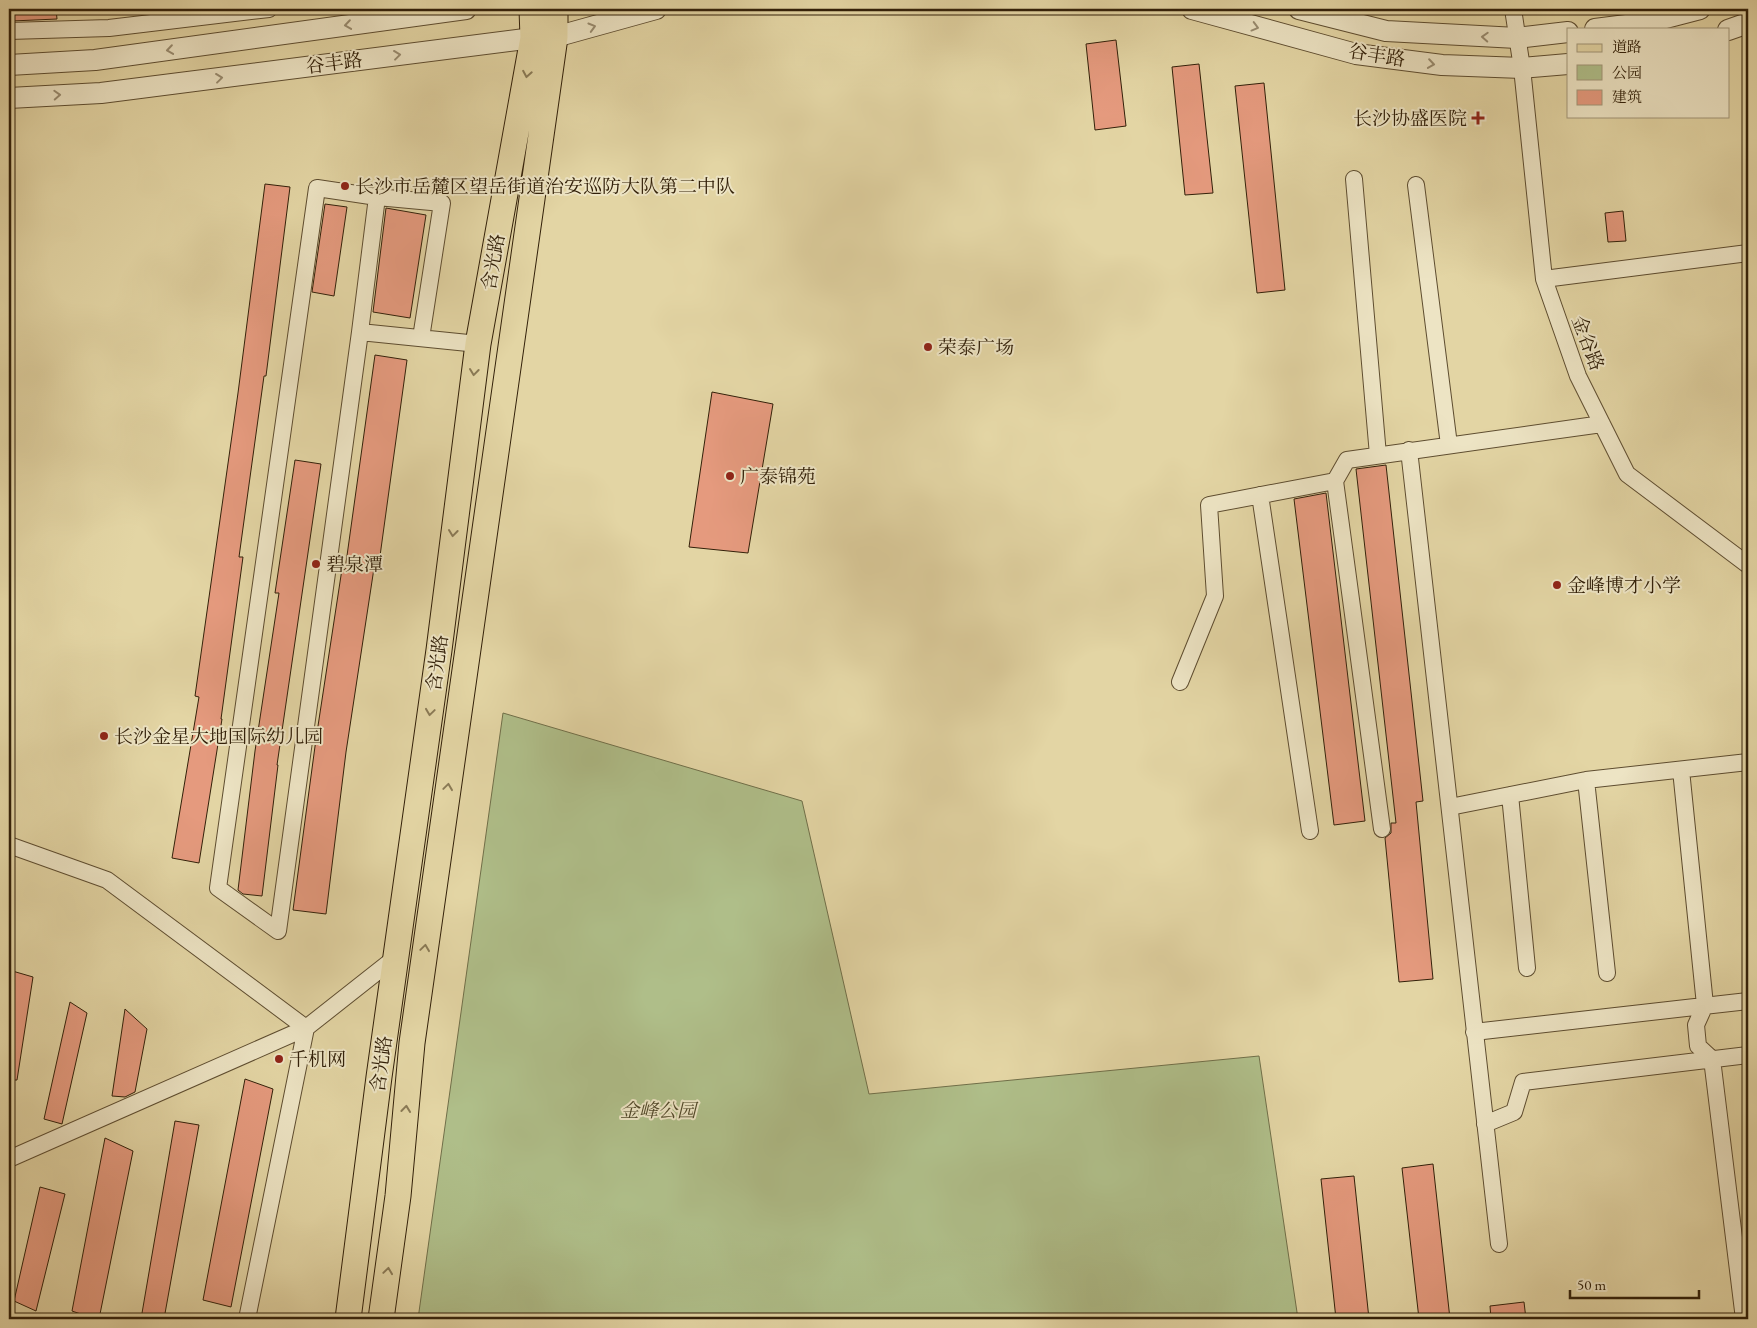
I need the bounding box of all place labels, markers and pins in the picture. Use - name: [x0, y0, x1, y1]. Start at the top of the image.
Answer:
- place label: 长沙协盛医院: [1353, 106, 1467, 131]
- marker: 长沙协盛医院: [1471, 111, 1485, 125]
- place label: 长沙市岳麓区望岳街道治安巡防大队第二中队: [355, 174, 735, 199]
- marker: 长沙市岳麓区望岳街道治安巡防大队第二中队: [339, 180, 351, 192]
- place label: 荣泰广场: [938, 335, 1014, 360]
- marker: 荣泰广场: [922, 341, 934, 353]
- place label: 广泰锦苑: [740, 464, 816, 489]
- marker: 广泰锦苑: [724, 470, 736, 482]
- place label: 碧泉潭: [326, 552, 383, 577]
- marker: 碧泉潭: [310, 558, 322, 570]
- place label: 金峰博才小学: [1567, 573, 1681, 598]
- marker: 金峰博才小学: [1551, 579, 1563, 591]
- place label: 长沙金星大地国际幼儿园: [114, 724, 323, 749]
- marker: 长沙金星大地国际幼儿园: [98, 730, 110, 742]
- place label: 千机网: [289, 1047, 346, 1072]
- marker: 千机网: [273, 1053, 285, 1065]

